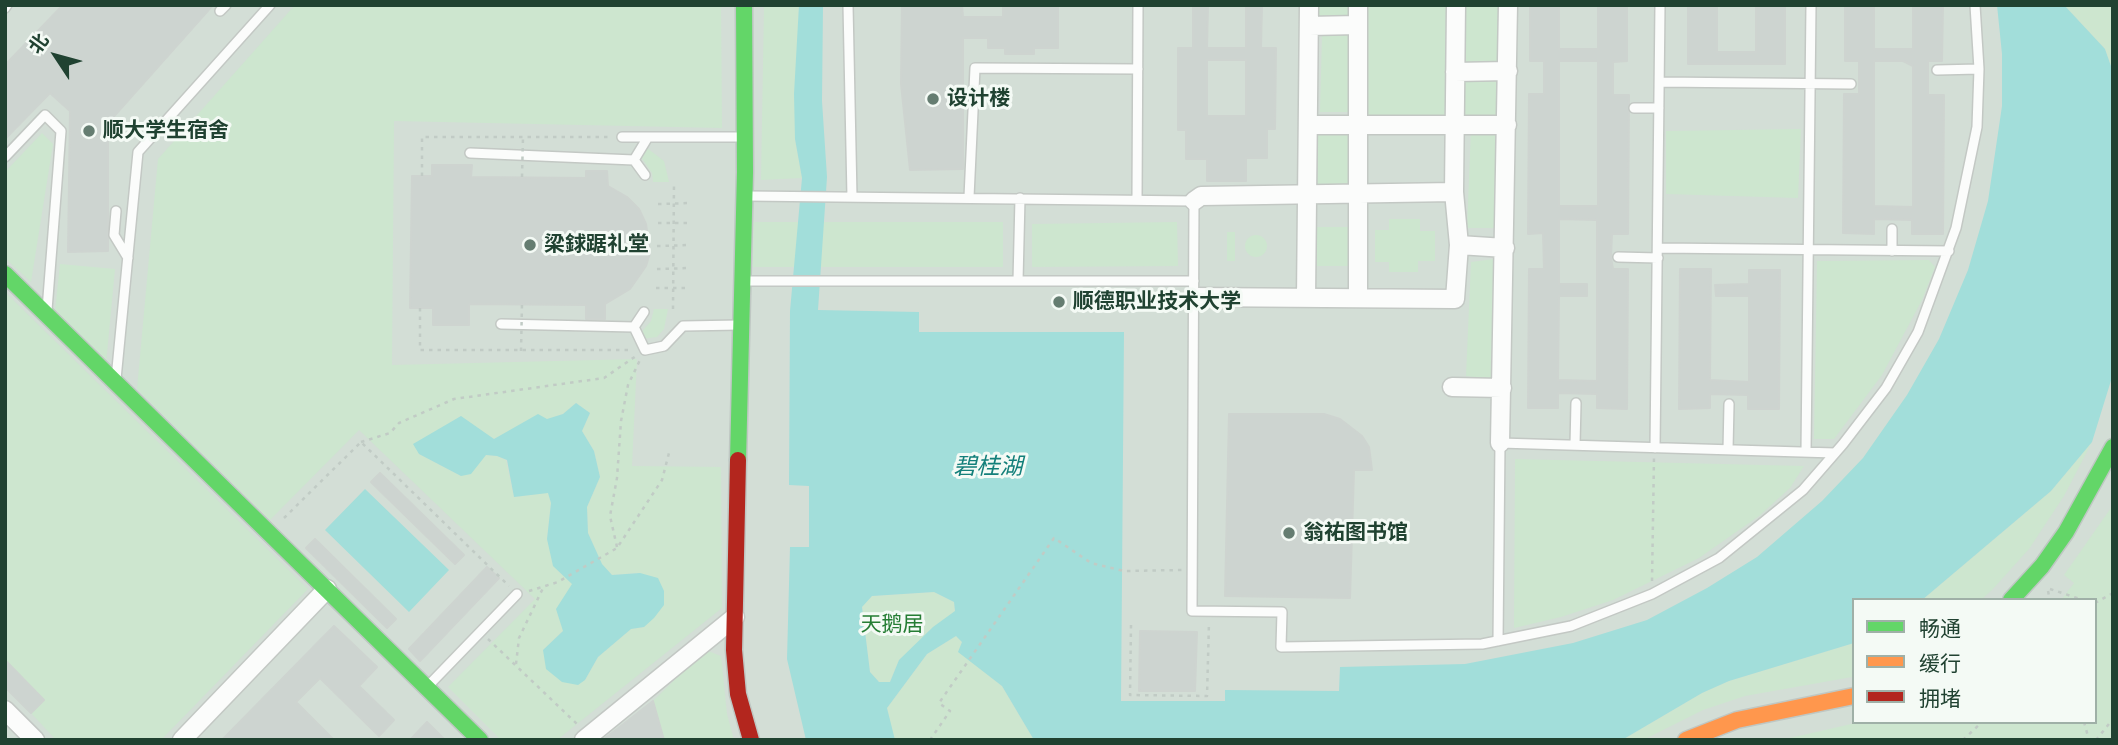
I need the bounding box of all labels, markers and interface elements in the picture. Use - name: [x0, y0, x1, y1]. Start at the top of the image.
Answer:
- north arrow: [21, 21, 91, 91]
- text: 北: [24, 29, 53, 58]
- place label: 设计楼: [947, 86, 1010, 112]
- marker: 设计楼: [925, 91, 941, 107]
- place label: 顺大学生宿舍: [103, 118, 229, 144]
- marker: 顺大学生宿舍: [81, 123, 97, 139]
- place label: 梁銶踞礼堂: [544, 232, 649, 258]
- marker: 梁銶踞礼堂: [522, 237, 538, 253]
- place label: 顺德职业技术大学: [1073, 289, 1241, 315]
- marker: 顺德职业技术大学: [1051, 294, 1067, 310]
- water label: 碧桂湖: [954, 454, 1022, 482]
- place label: 翁祐图书馆: [1303, 520, 1408, 546]
- marker: 翁祐图书馆: [1281, 525, 1297, 541]
- legend: [1852, 598, 2097, 724]
- park label: 天鹅居: [861, 612, 923, 638]
- text: 畅通: [1919, 616, 1961, 642]
- text: 缓行: [1919, 651, 1961, 677]
- text: 拥堵: [1919, 686, 1961, 712]

